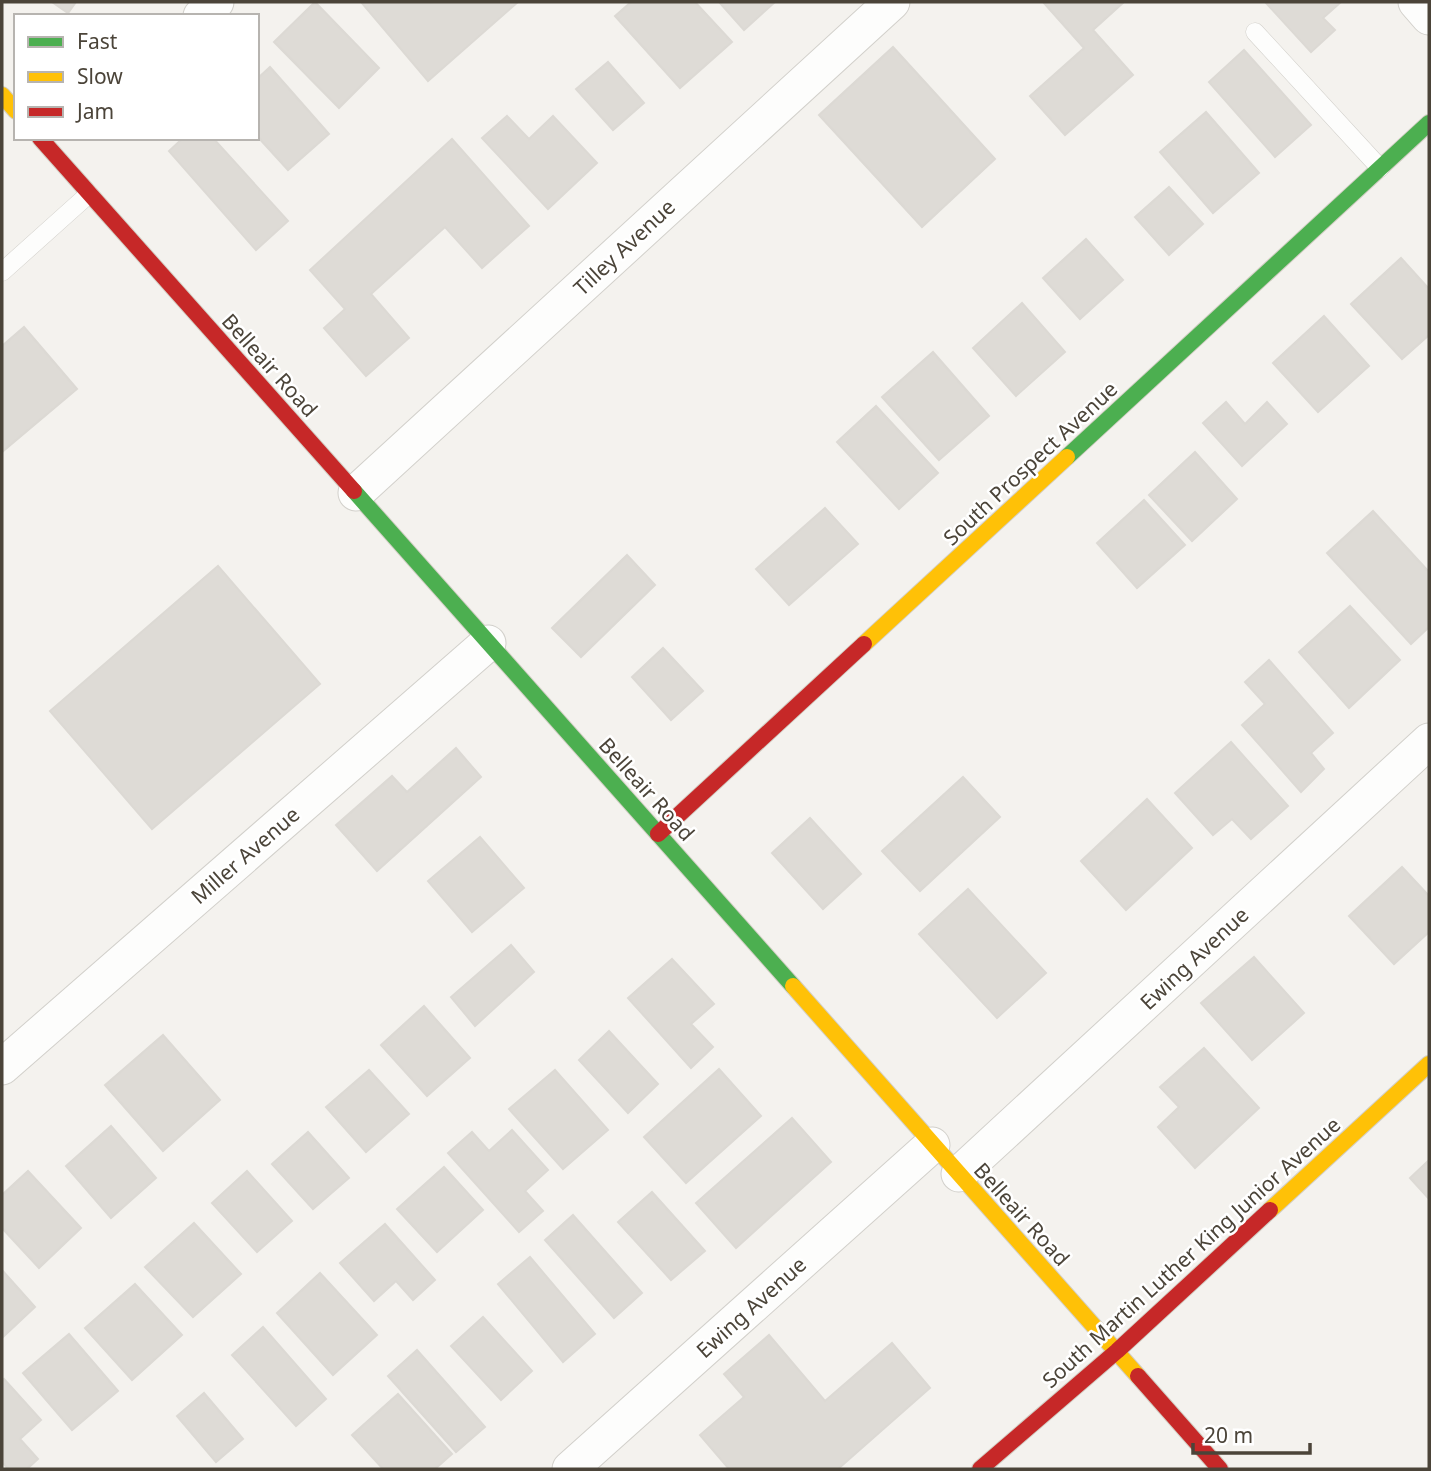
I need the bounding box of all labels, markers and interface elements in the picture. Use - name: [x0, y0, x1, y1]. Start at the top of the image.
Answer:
- legend: [14, 14, 259, 140]
- text: Fast: [77, 27, 118, 55]
- text: Slow: [77, 62, 123, 90]
- text: Jam: [75, 97, 114, 125]
- street label: Tilley Avenue: [567, 193, 681, 301]
- street label: Belleair Road: [216, 307, 324, 423]
- street label: South Prospect Avenue: [937, 375, 1123, 551]
- street label: Belleair Road: [593, 731, 701, 847]
- street label: Miller Avenue: [185, 800, 305, 910]
- street label: Ewing Avenue: [1134, 900, 1254, 1016]
- street label: South Martin Luther King Junior Avenue: [1036, 1110, 1346, 1394]
- street label: Belleair Road: [968, 1156, 1076, 1272]
- street label: Ewing Avenue: [690, 1250, 812, 1364]
- scale bar: [1193, 1412, 1310, 1456]
- text: 20 m: [1204, 1421, 1253, 1449]

